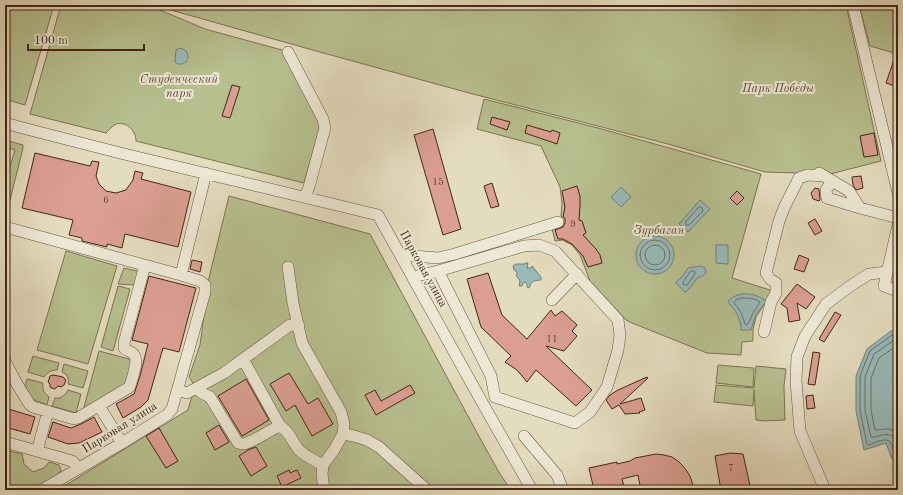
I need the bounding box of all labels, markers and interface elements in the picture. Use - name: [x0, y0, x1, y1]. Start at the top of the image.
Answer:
- scale bar: [28, 26, 144, 52]
- text: 100 m: [34, 35, 68, 47]
- park label: Студенческий парк: [140, 74, 218, 100]
- park label: Парк Победы: [741, 82, 814, 95]
- house number: 15: [432, 177, 444, 187]
- house number: 6: [103, 195, 109, 205]
- house number: 9: [570, 219, 576, 229]
- park label: Зурбаган: [634, 224, 684, 237]
- street label: Парковая улица: [397, 229, 449, 309]
- house number: 11: [546, 334, 558, 344]
- street label: Парковая улица: [81, 400, 160, 456]
- house number: 7: [728, 463, 734, 473]

